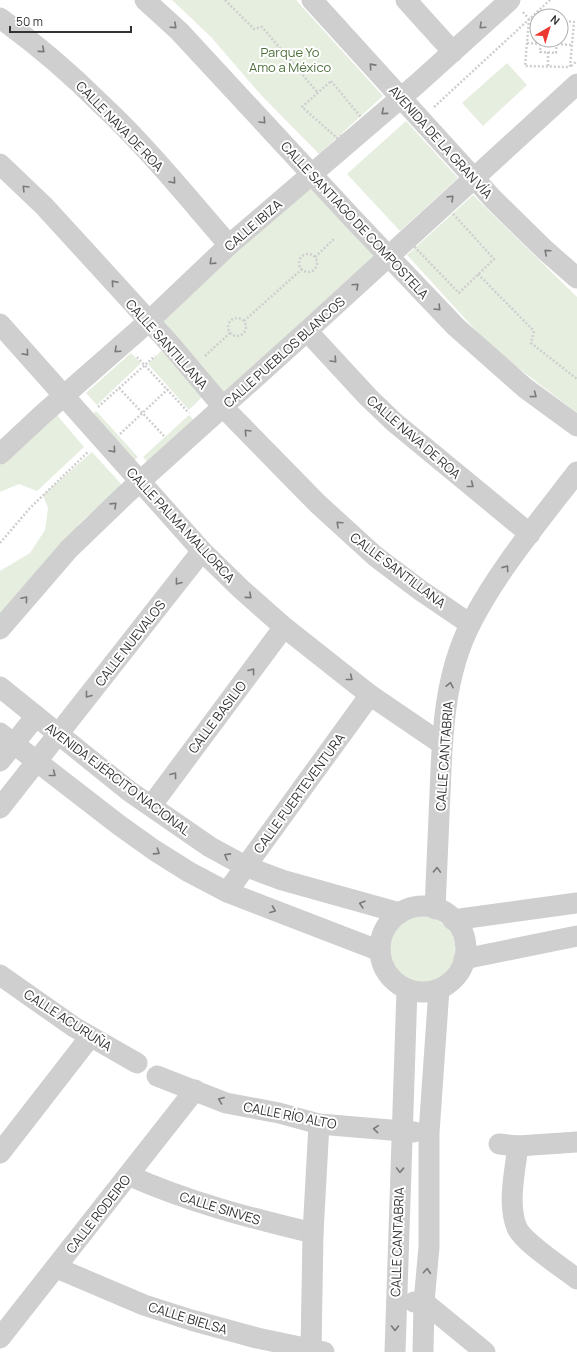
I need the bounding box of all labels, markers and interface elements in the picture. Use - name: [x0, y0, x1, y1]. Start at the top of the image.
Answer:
- scale bar: [10, 8, 131, 34]
- north arrow: [529, 8, 569, 48]
- text: N: [548, 11, 563, 28]
- text: 50 m: [16, 13, 43, 30]
- one-way arrow: [169, 21, 177, 29]
- one-way arrow: [479, 22, 487, 29]
- park label: Parque Yo Amo a México: [249, 43, 331, 76]
- one-way arrow: [37, 46, 44, 53]
- one-way arrow: [369, 63, 377, 71]
- street label: CALLE NAVA DE ROA: [72, 77, 168, 175]
- street label: AVENIDA DE LA GRAN VÍA: [385, 82, 497, 202]
- one-way arrow: [381, 107, 388, 114]
- one-way arrow: [258, 116, 265, 124]
- street label: CALLE SANTIAGO DE COMPOSTELA: [277, 137, 433, 303]
- one-way arrow: [169, 177, 176, 184]
- one-way arrow: [22, 185, 30, 193]
- street label: CALLE IBIZA: [220, 195, 286, 255]
- one-way arrow: [446, 195, 454, 203]
- one-way arrow: [545, 250, 552, 257]
- one-way arrow: [209, 257, 217, 264]
- one-way arrow: [111, 280, 118, 288]
- one-way arrow: [351, 284, 359, 291]
- street label: CALLE PUEBLOS BLANCOS: [219, 293, 349, 411]
- street label: CALLE SANTILLANA: [122, 295, 212, 393]
- one-way arrow: [433, 303, 440, 311]
- one-way arrow: [114, 345, 121, 352]
- one-way arrow: [21, 349, 28, 356]
- one-way arrow: [329, 355, 336, 363]
- one-way arrow: [530, 390, 537, 397]
- street label: CALLE NAVA DE ROA: [363, 391, 465, 483]
- one-way arrow: [244, 429, 252, 437]
- one-way arrow: [108, 445, 115, 453]
- street label: CALLE PALMA MALLORCA: [123, 464, 239, 586]
- one-way arrow: [466, 481, 473, 488]
- one-way arrow: [109, 503, 117, 510]
- one-way arrow: [336, 521, 344, 529]
- street label: CALLE SANTILLANA: [347, 528, 449, 612]
- one-way arrow: [501, 566, 508, 573]
- one-way arrow: [175, 577, 182, 584]
- one-way arrow: [244, 592, 252, 599]
- street label: CALLE NUEVALOS: [91, 596, 169, 690]
- one-way arrow: [20, 597, 27, 604]
- one-way arrow: [247, 668, 254, 675]
- one-way arrow: [345, 674, 352, 681]
- street label: CALLE BASILIO: [184, 677, 251, 757]
- one-way arrow: [446, 681, 454, 688]
- one-way arrow: [86, 690, 93, 697]
- street label: CALLE CANTABRIA: [431, 701, 457, 811]
- street label: AVENIDA EJÉRCITO NACIONAL: [42, 718, 194, 840]
- street label: CALLE FUERTEVENTURA: [249, 729, 349, 857]
- one-way arrow: [49, 769, 56, 776]
- one-way arrow: [169, 772, 177, 779]
- one-way arrow: [153, 847, 160, 855]
- one-way arrow: [224, 854, 231, 861]
- one-way arrow: [432, 867, 441, 873]
- one-way arrow: [359, 900, 366, 908]
- one-way arrow: [270, 905, 277, 913]
- street label: CALLE ACURUÑA: [21, 985, 115, 1055]
- one-way arrow: [217, 1097, 224, 1105]
- street label: CALLE RÍO ALTO: [242, 1097, 339, 1133]
- one-way arrow: [373, 1125, 379, 1134]
- one-way arrow: [395, 1167, 404, 1173]
- street label: CALLE RODEIRO: [62, 1171, 135, 1257]
- street label: CALLE SINVES: [177, 1187, 263, 1229]
- street label: CALLE CANTABRIA: [386, 1187, 408, 1297]
- one-way arrow: [422, 1268, 431, 1274]
- street label: CALLE BIELSA: [146, 1297, 230, 1339]
- one-way arrow: [391, 1325, 399, 1331]

